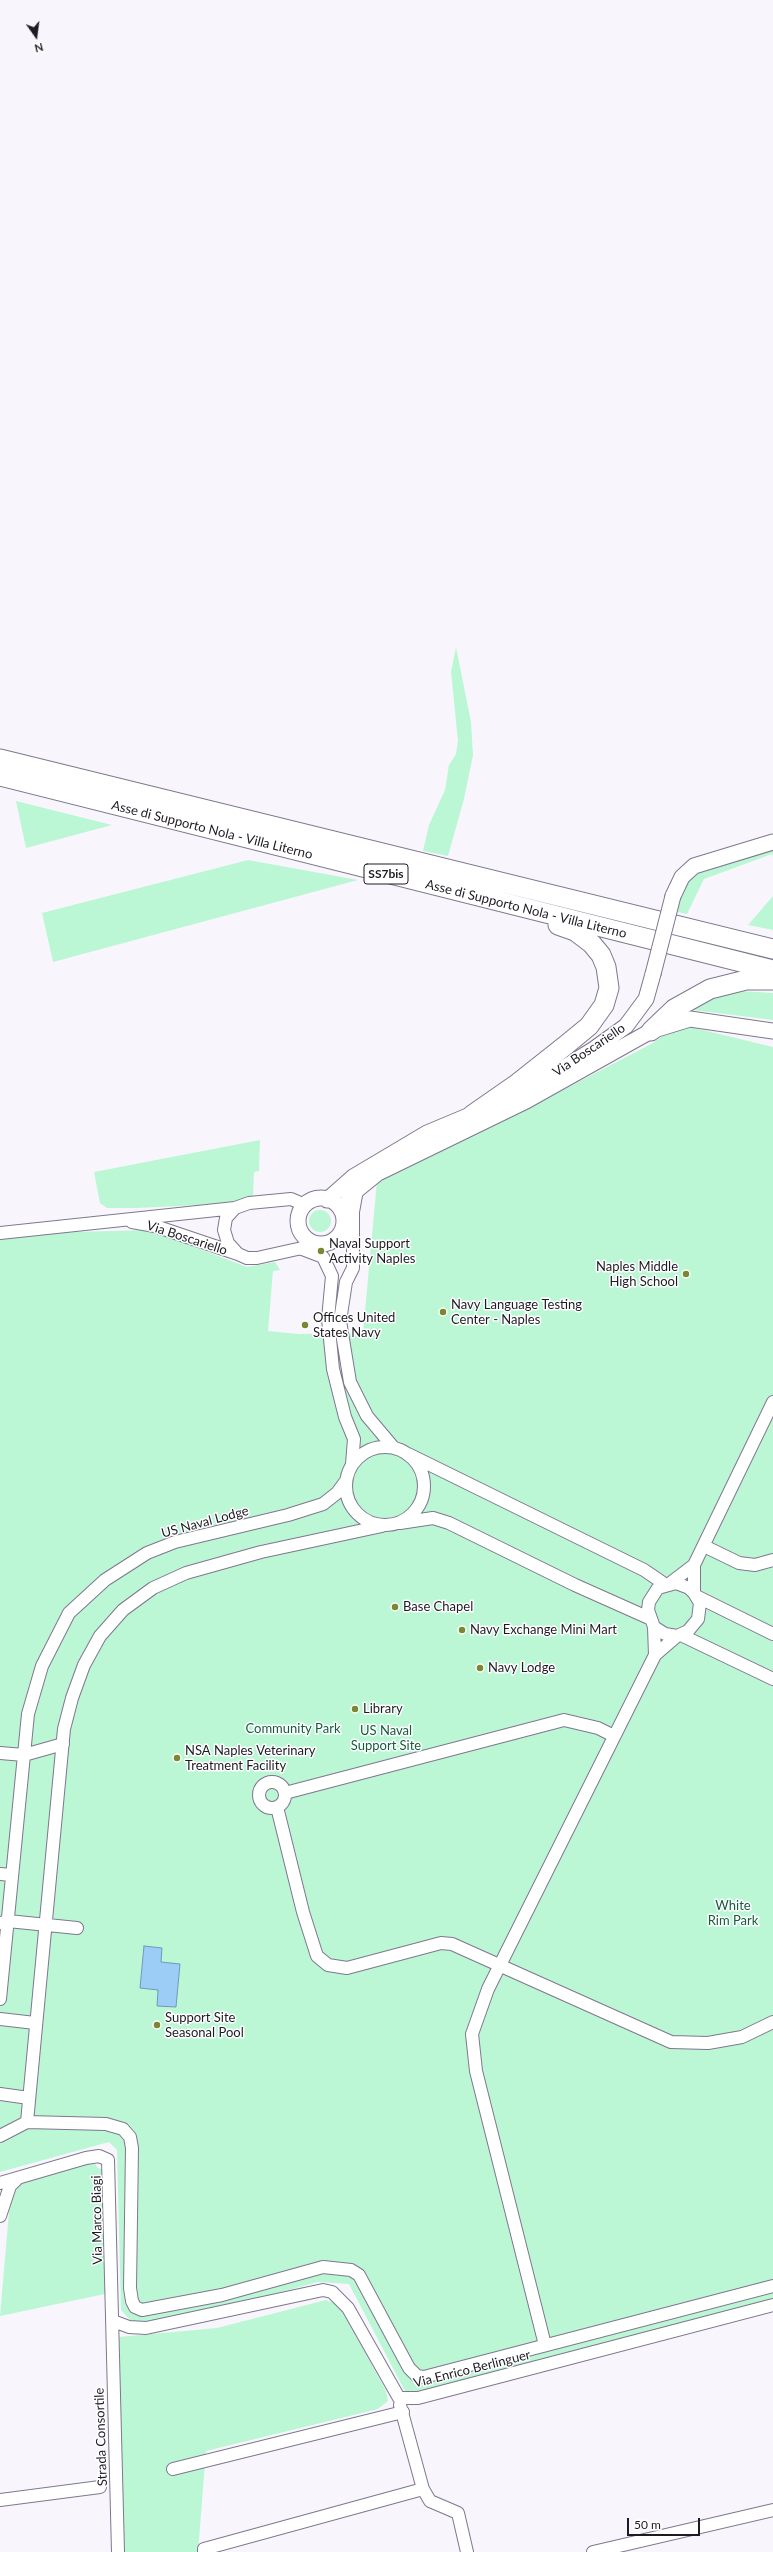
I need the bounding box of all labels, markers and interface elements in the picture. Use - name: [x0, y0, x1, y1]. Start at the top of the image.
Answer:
- north arrow: [16, 16, 56, 56]
- text: N: [33, 41, 45, 55]
- street label: Asse di Supporto Nola - Villa Literno: [110, 797, 314, 863]
- road number: SS7bis: [364, 864, 408, 884]
- street label: Asse di Supporto Nola - Villa Literno: [424, 876, 628, 942]
- street label: Via Boscariello: [550, 1020, 628, 1080]
- street label: Via Boscariello: [145, 1218, 229, 1258]
- place label: Naval Support Activity Naples: [329, 1236, 415, 1267]
- marker: Naval Support Activity Naples: [316, 1246, 326, 1256]
- place label: Naples Middle High School: [596, 1259, 678, 1290]
- marker: Naples Middle High School: [681, 1269, 691, 1279]
- place label: Navy Language Testing Center - Naples: [451, 1297, 582, 1328]
- marker: Navy Language Testing Center - Naples: [438, 1307, 448, 1317]
- place label: Offices United States Navy: [313, 1310, 395, 1341]
- marker: Offices United States Navy: [300, 1320, 310, 1330]
- street label: US Naval Lodge: [160, 1503, 250, 1541]
- place label: Base Chapel: [403, 1599, 473, 1615]
- marker: Base Chapel: [390, 1602, 400, 1612]
- place label: Navy Exchange Mini Mart: [470, 1622, 617, 1638]
- marker: Navy Exchange Mini Mart: [457, 1625, 467, 1635]
- place label: Navy Lodge: [488, 1660, 555, 1676]
- marker: Navy Lodge: [475, 1663, 485, 1673]
- place label: Library: [363, 1701, 403, 1717]
- marker: Library: [350, 1704, 360, 1714]
- park label: Community Park: [245, 1721, 341, 1737]
- park label: US Naval Support Site: [351, 1723, 421, 1754]
- place label: NSA Naples Veterinary Treatment Facility: [185, 1743, 315, 1774]
- marker: NSA Naples Veterinary Treatment Facility: [172, 1753, 182, 1763]
- park label: White Rim Park: [708, 1898, 758, 1929]
- place label: Support Site Seasonal Pool: [165, 2010, 244, 2041]
- marker: Support Site Seasonal Pool: [152, 2020, 162, 2030]
- street label: Via Marco Biagi: [88, 2175, 106, 2265]
- street label: Via Enrico Berlinguer: [412, 2347, 532, 2391]
- street label: Strada Consortile: [91, 2388, 111, 2486]
- scale bar: [629, 2510, 702, 2536]
- text: 50 m: [634, 2517, 661, 2532]

